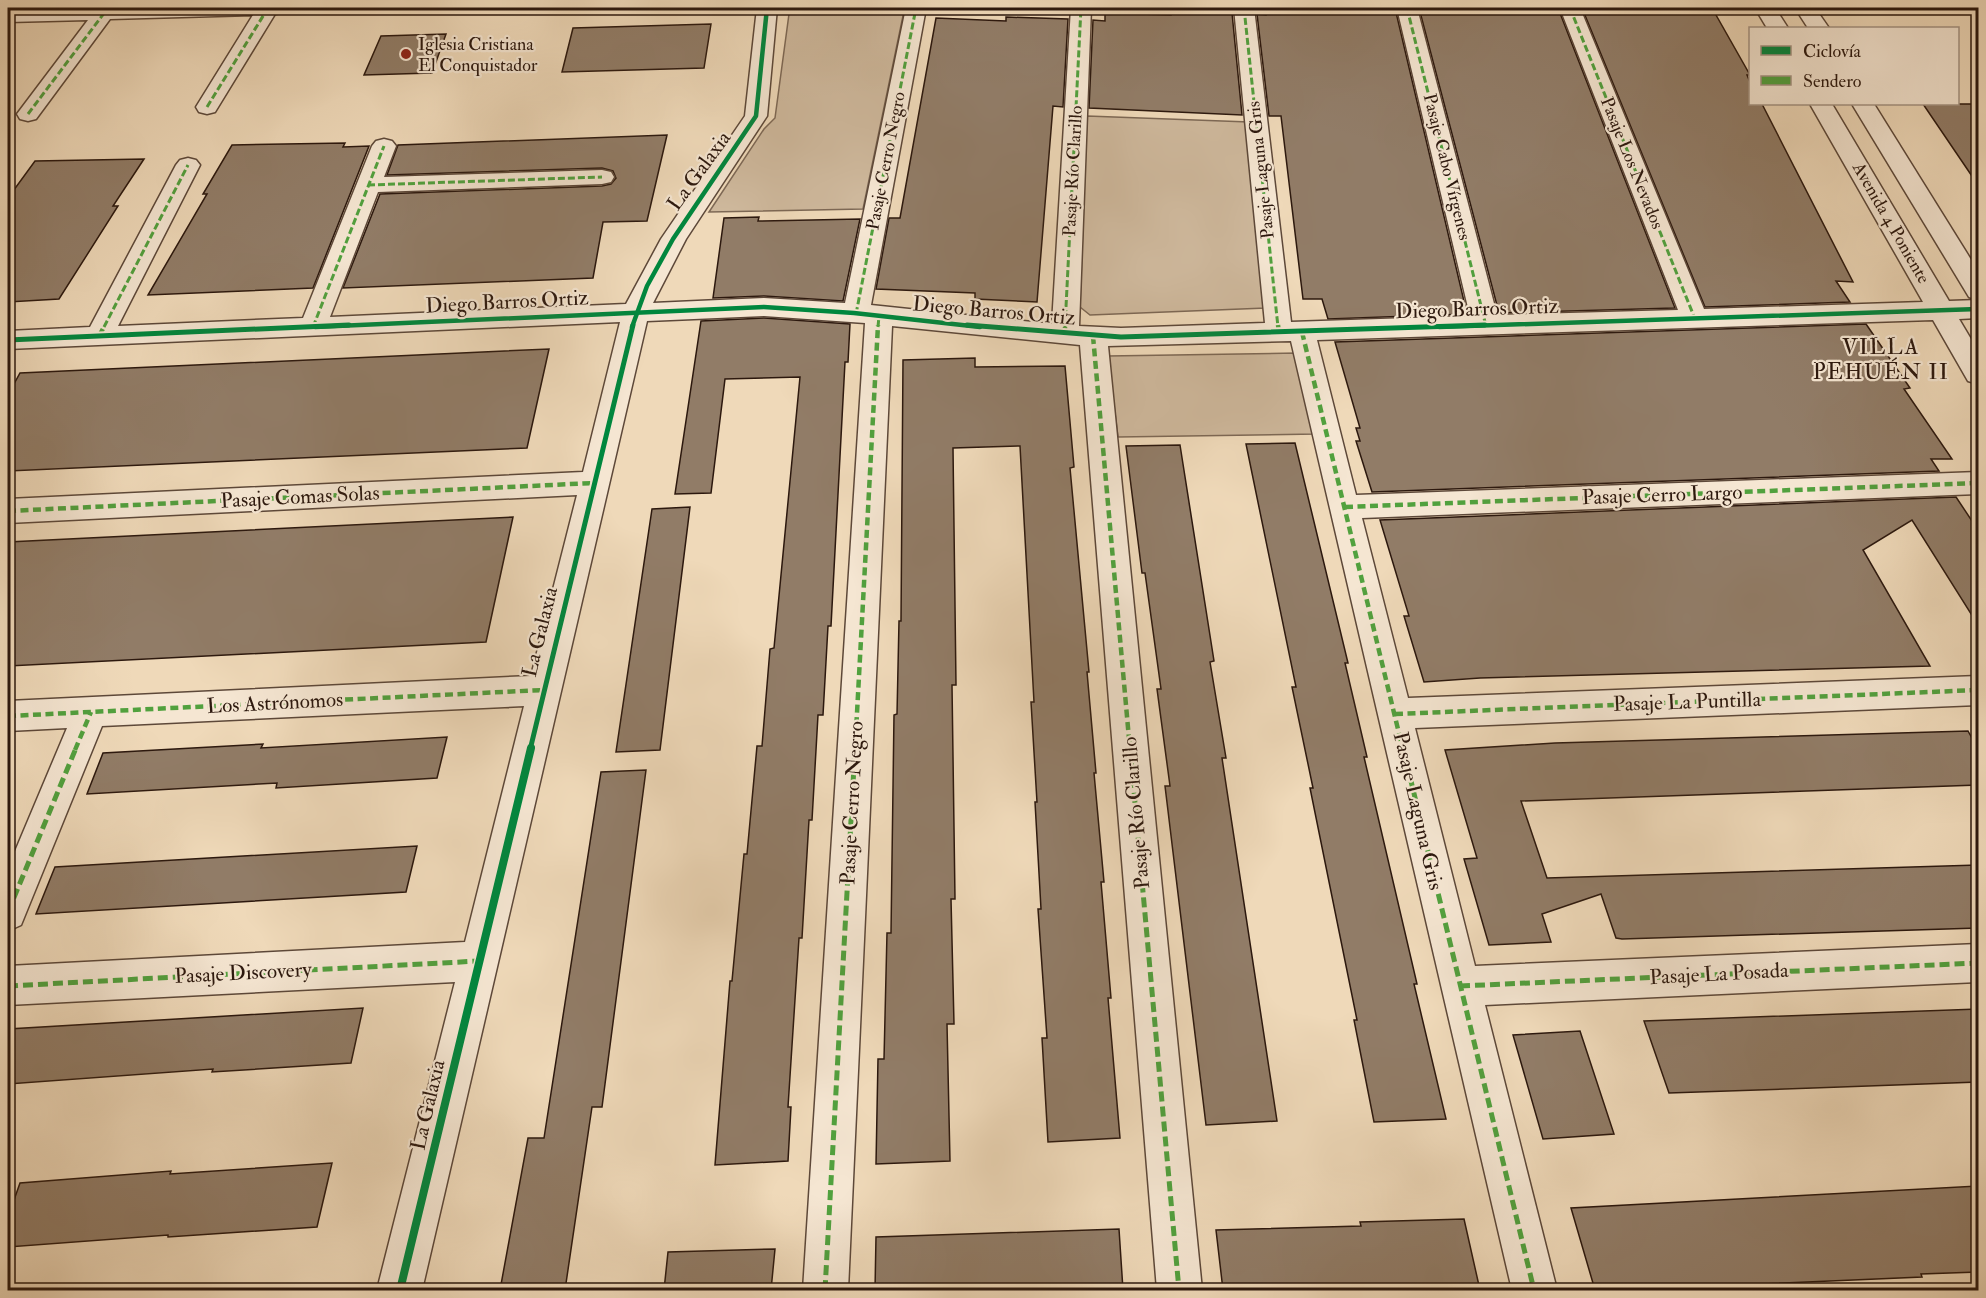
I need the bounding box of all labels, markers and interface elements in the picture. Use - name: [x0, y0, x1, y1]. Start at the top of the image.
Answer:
- legend: [1749, 27, 1959, 105]
- place label: Iglesia Cristiana El Conquistador: [418, 33, 538, 77]
- text: Ciclovía: [1803, 40, 1862, 63]
- marker: Iglesia Cristiana El Conquistador: [399, 47, 413, 61]
- text: Sendero: [1803, 70, 1862, 93]
- street label: Pasaje Cerro Negro: [861, 90, 911, 232]
- street label: Pasaje Cabo Vírgenes: [1418, 91, 1476, 243]
- street label: Pasaje Los Nevados: [1595, 94, 1669, 232]
- street label: Pasaje Laguna Gris: [1242, 100, 1280, 240]
- street label: Pasaje Río Clarillo: [1058, 105, 1088, 237]
- street label: La Galaxia: [661, 126, 737, 216]
- street label: Avenida 4 Poniente: [1846, 157, 1935, 288]
- street label: Diego Barros Ortiz: [425, 284, 589, 320]
- street label: Diego Barros Ortiz: [911, 290, 1077, 332]
- street label: Diego Barros Ortiz: [1395, 293, 1559, 325]
- district label: VILLA PEHUÉN II: [1813, 333, 1949, 386]
- street label: Pasaje Comas Solas: [220, 479, 380, 515]
- street label: Pasaje Cerro Largo: [1581, 479, 1743, 511]
- street label: La Galaxia: [516, 584, 564, 680]
- street label: Los Astrónomos: [206, 686, 344, 720]
- street label: Pasaje La Puntilla: [1612, 686, 1762, 718]
- street label: Pasaje Cerro Negro: [834, 720, 870, 886]
- street label: Pasaje Laguna Gris: [1387, 729, 1449, 893]
- street label: Pasaje Río Clarillo: [1116, 736, 1156, 890]
- street label: Pasaje Discovery: [174, 956, 313, 990]
- street label: Pasaje La Posada: [1649, 957, 1790, 991]
- street label: La Galaxia: [404, 1057, 452, 1153]

